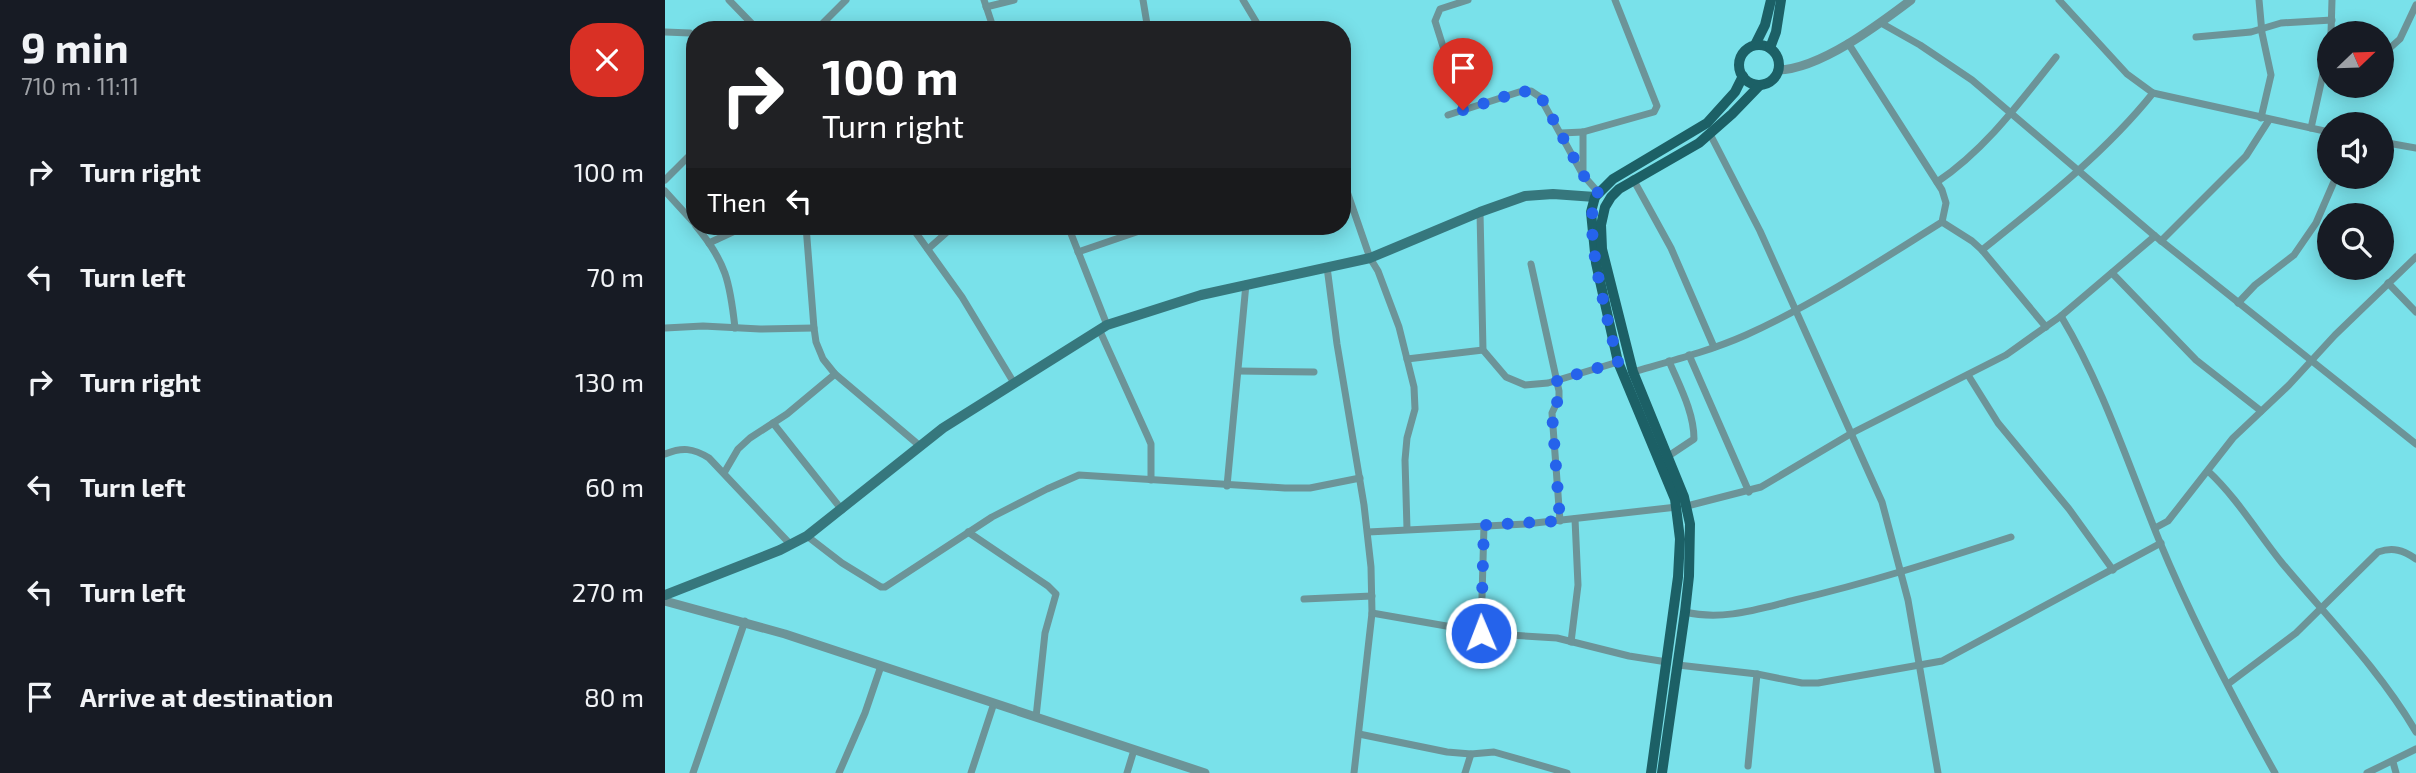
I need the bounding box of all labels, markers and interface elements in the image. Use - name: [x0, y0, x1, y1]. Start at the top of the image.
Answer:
- text: 9 min: [21, 21, 129, 71]
- north arrow: [2317, 21, 2394, 98]
- map controls: [2317, 21, 2394, 280]
- button: close: [570, 23, 644, 97]
- pin: [1433, 38, 1493, 110]
- text: 100 m: [822, 46, 959, 105]
- icon: right: [707, 49, 798, 140]
- icon: arrive: [1444, 49, 1482, 87]
- text: 710 m · 11:11: [21, 72, 139, 100]
- text: Turn right: [822, 106, 964, 144]
- button: sound: [2317, 112, 2394, 189]
- icon: right: [21, 153, 59, 191]
- text: Turn right: [80, 156, 201, 187]
- text: 100 m: [574, 156, 644, 187]
- icon: left: [780, 182, 818, 220]
- text: Then: [707, 186, 766, 217]
- button: search: [2317, 203, 2394, 280]
- icon: left: [21, 258, 59, 296]
- text: Turn left: [80, 261, 186, 292]
- text: 70 m: [586, 261, 644, 292]
- icon: right: [21, 363, 59, 401]
- text: Turn right: [80, 366, 201, 397]
- text: 130 m: [575, 366, 644, 397]
- icon: left: [21, 468, 59, 506]
- text: Turn left: [80, 471, 186, 502]
- text: 60 m: [585, 471, 644, 502]
- icon: left: [21, 573, 59, 611]
- text: Turn left: [80, 576, 186, 607]
- text: 270 m: [572, 576, 644, 607]
- position arrow: [1444, 596, 1518, 670]
- icon: arrive: [21, 678, 59, 716]
- text: Arrive at destination: [80, 681, 333, 712]
- text: 80 m: [584, 681, 644, 712]

